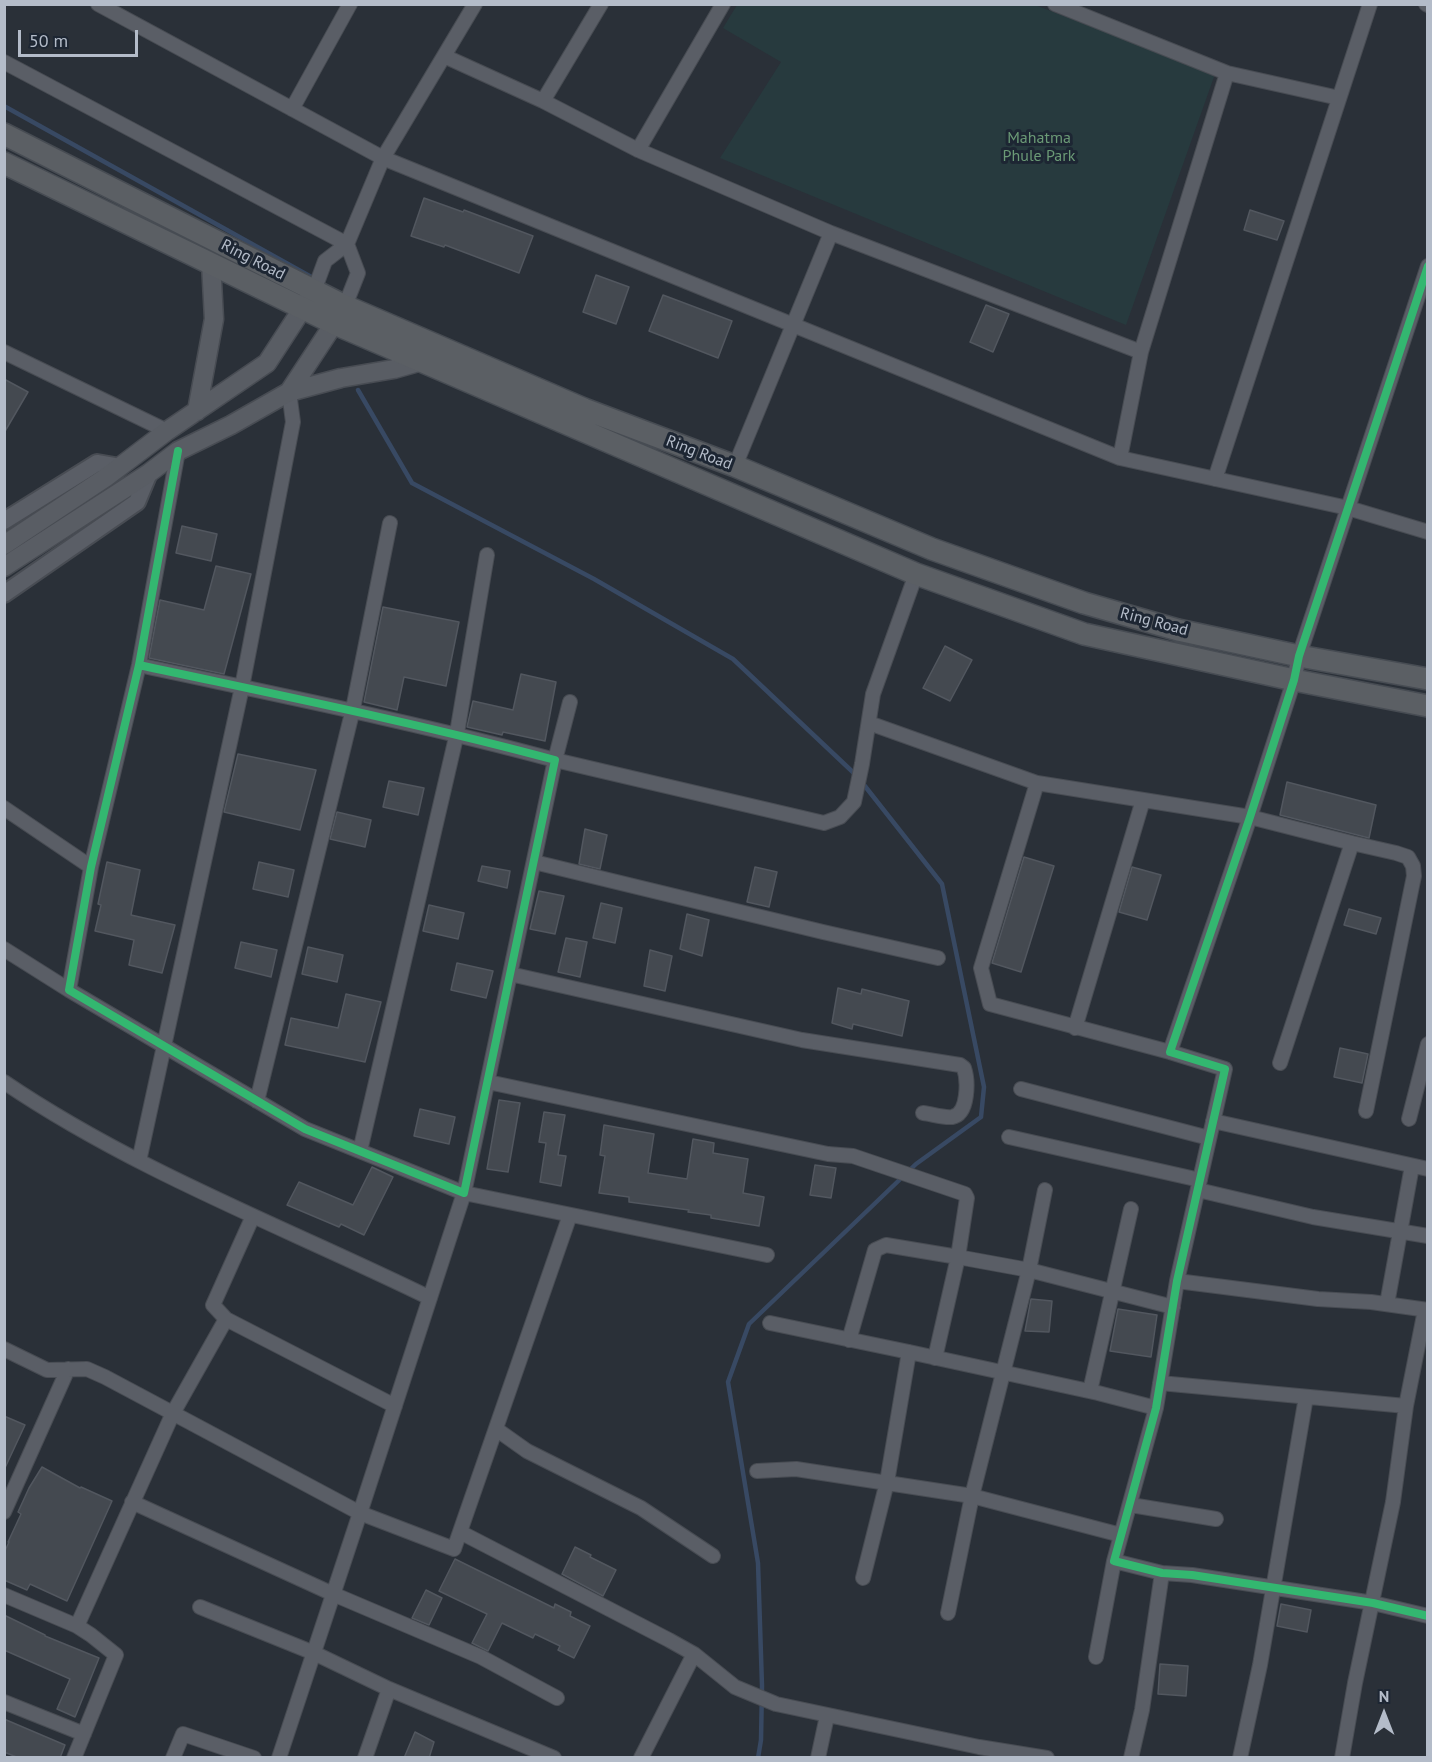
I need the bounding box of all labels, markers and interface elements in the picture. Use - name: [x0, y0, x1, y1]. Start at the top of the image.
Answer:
- scale bar: [21, 18, 141, 56]
- text: 50 m: [29, 29, 68, 52]
- park label: Mahatma Phule Park: [1003, 128, 1075, 166]
- street label: Ring Road: [218, 236, 288, 284]
- street label: Ring Road: [663, 432, 735, 474]
- street label: Ring Road: [1118, 604, 1190, 640]
- north arrow: [1354, 1684, 1414, 1744]
- text: N: [1379, 1686, 1389, 1706]

